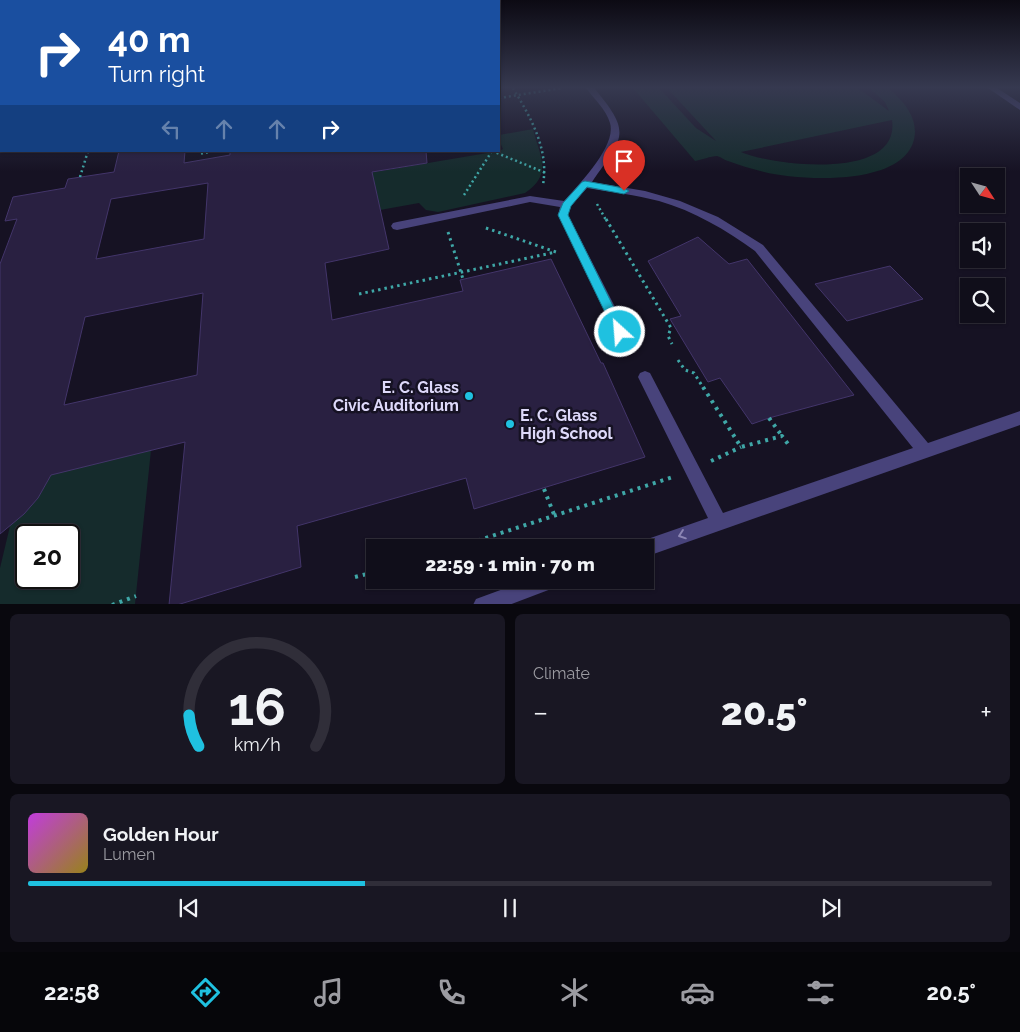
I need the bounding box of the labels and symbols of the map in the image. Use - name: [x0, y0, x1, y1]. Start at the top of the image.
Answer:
- pin: [603, 140, 645, 191]
- north arrow: [960, 168, 1005, 212]
- position arrow: [593, 305, 645, 357]
- place label: E. C. Glass Civic Auditorium: [333, 378, 459, 415]
- marker: E. C. Glass Civic Auditorium: [463, 390, 475, 402]
- place label: E. C. Glass High School: [520, 406, 614, 443]
- marker: E. C. Glass High School: [504, 418, 516, 430]
- speed limit sign: 20: [15, 524, 80, 589]
- one-way arrow: [678, 529, 687, 539]

